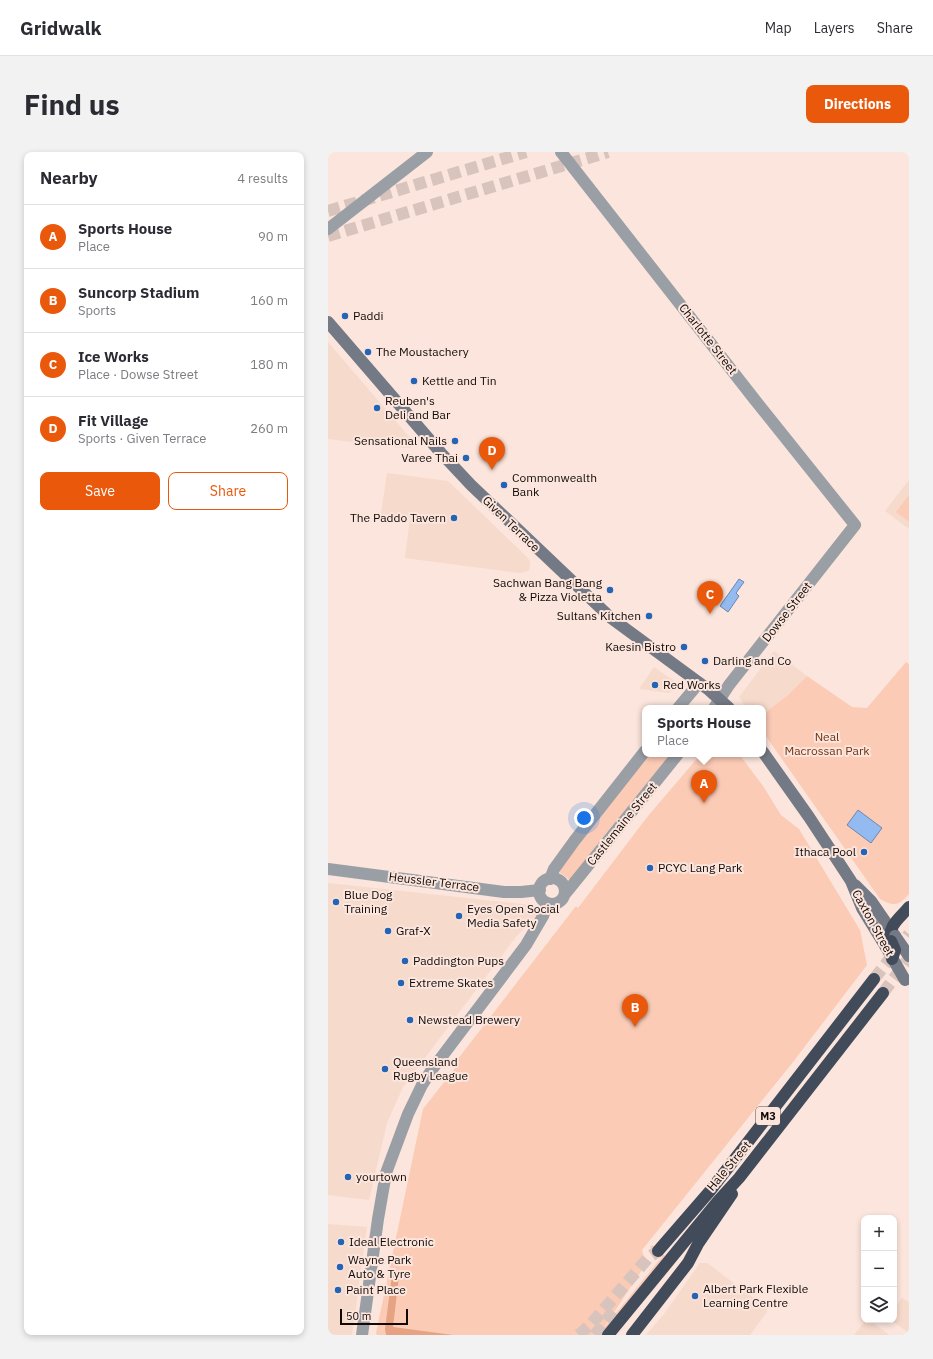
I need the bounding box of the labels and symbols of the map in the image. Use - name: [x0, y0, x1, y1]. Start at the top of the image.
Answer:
- street label: Charlotte Street: [676, 300, 741, 377]
- place label: Paddi: [353, 308, 383, 323]
- marker: Paddi: [340, 311, 350, 321]
- place label: The Moustachery: [376, 344, 469, 359]
- marker: The Moustachery: [363, 347, 373, 357]
- place label: Kettle and Tin: [422, 373, 497, 388]
- marker: Kettle and Tin: [409, 376, 419, 386]
- place label: Reuben's Deli and Bar: [385, 393, 451, 422]
- marker: Reuben's Deli and Bar: [372, 403, 382, 413]
- place label: Sensational Nails: [354, 433, 447, 448]
- marker: Sensational Nails: [450, 436, 460, 446]
- pin: D: [479, 437, 505, 470]
- place label: Varee Thai: [401, 450, 458, 465]
- marker: Varee Thai: [461, 453, 471, 463]
- place label: Commonwealth Bank: [512, 470, 597, 499]
- marker: Commonwealth Bank: [499, 480, 509, 490]
- street label: Given Terrace: [480, 493, 543, 555]
- place label: The Paddo Tavern: [350, 510, 446, 525]
- marker: The Paddo Tavern: [449, 513, 459, 523]
- place label: Sachwan Bang Bang & Pizza Violetta: [493, 575, 603, 604]
- street label: Dowse Street: [759, 579, 815, 645]
- pin: C: [697, 581, 723, 614]
- marker: Sachwan Bang Bang & Pizza Violetta: [605, 585, 615, 595]
- place label: Sultans Kitchen: [557, 608, 641, 623]
- marker: Sultans Kitchen: [644, 611, 654, 621]
- place label: Kaesin Bistro: [605, 639, 676, 654]
- marker: Kaesin Bistro: [679, 642, 689, 652]
- place label: Darling and Co: [713, 653, 792, 668]
- marker: Darling and Co: [700, 656, 710, 666]
- place label: Red Works: [663, 677, 721, 692]
- marker: Red Works: [650, 680, 660, 690]
- park label: Neal Macrossan Park: [784, 729, 870, 758]
- pin: A: [691, 770, 717, 803]
- street label: Castlemaine Street: [583, 779, 660, 868]
- your location: [574, 808, 594, 828]
- place label: Ithaca Pool: [795, 844, 856, 859]
- marker: Ithaca Pool: [859, 847, 869, 857]
- place label: PCYC Lang Park: [658, 860, 743, 875]
- marker: PCYC Lang Park: [645, 863, 655, 873]
- street label: Heussler Terrace: [388, 869, 481, 895]
- place label: Blue Dog Training: [344, 887, 393, 916]
- street label: Caxton Street: [849, 887, 898, 958]
- marker: Blue Dog Training: [331, 897, 341, 907]
- place label: Eyes Open Social Media Safety: [467, 901, 559, 930]
- marker: Eyes Open Social Media Safety: [454, 911, 464, 921]
- place label: Graf-X: [396, 923, 431, 938]
- marker: Graf-X: [383, 926, 393, 936]
- place label: Paddington Pups: [413, 953, 504, 968]
- marker: Paddington Pups: [400, 956, 410, 966]
- place label: Extreme Skates: [409, 975, 494, 990]
- marker: Extreme Skates: [396, 978, 406, 988]
- pin: B: [622, 994, 648, 1027]
- place label: Newstead Brewery: [418, 1012, 520, 1027]
- marker: Newstead Brewery: [405, 1015, 415, 1025]
- place label: Queensland Rugby League: [393, 1054, 469, 1083]
- marker: Queensland Rugby League: [380, 1064, 390, 1074]
- road number: M3: [756, 1107, 780, 1125]
- street label: Hale Street: [703, 1138, 754, 1194]
- place label: yourtown: [356, 1169, 407, 1184]
- marker: yourtown: [343, 1172, 353, 1182]
- place label: Ideal Electronic: [349, 1234, 434, 1249]
- marker: Ideal Electronic: [336, 1237, 346, 1247]
- place label: Wayne Park Auto & Tyre: [348, 1252, 412, 1281]
- marker: Wayne Park Auto & Tyre: [335, 1262, 345, 1272]
- place label: Albert Park Flexible Learning Centre: [703, 1281, 809, 1310]
- place label: Paint Place: [346, 1282, 406, 1297]
- marker: Paint Place: [333, 1285, 343, 1295]
- marker: Albert Park Flexible Learning Centre: [690, 1291, 700, 1301]
- scale bar: [340, 1307, 408, 1326]

